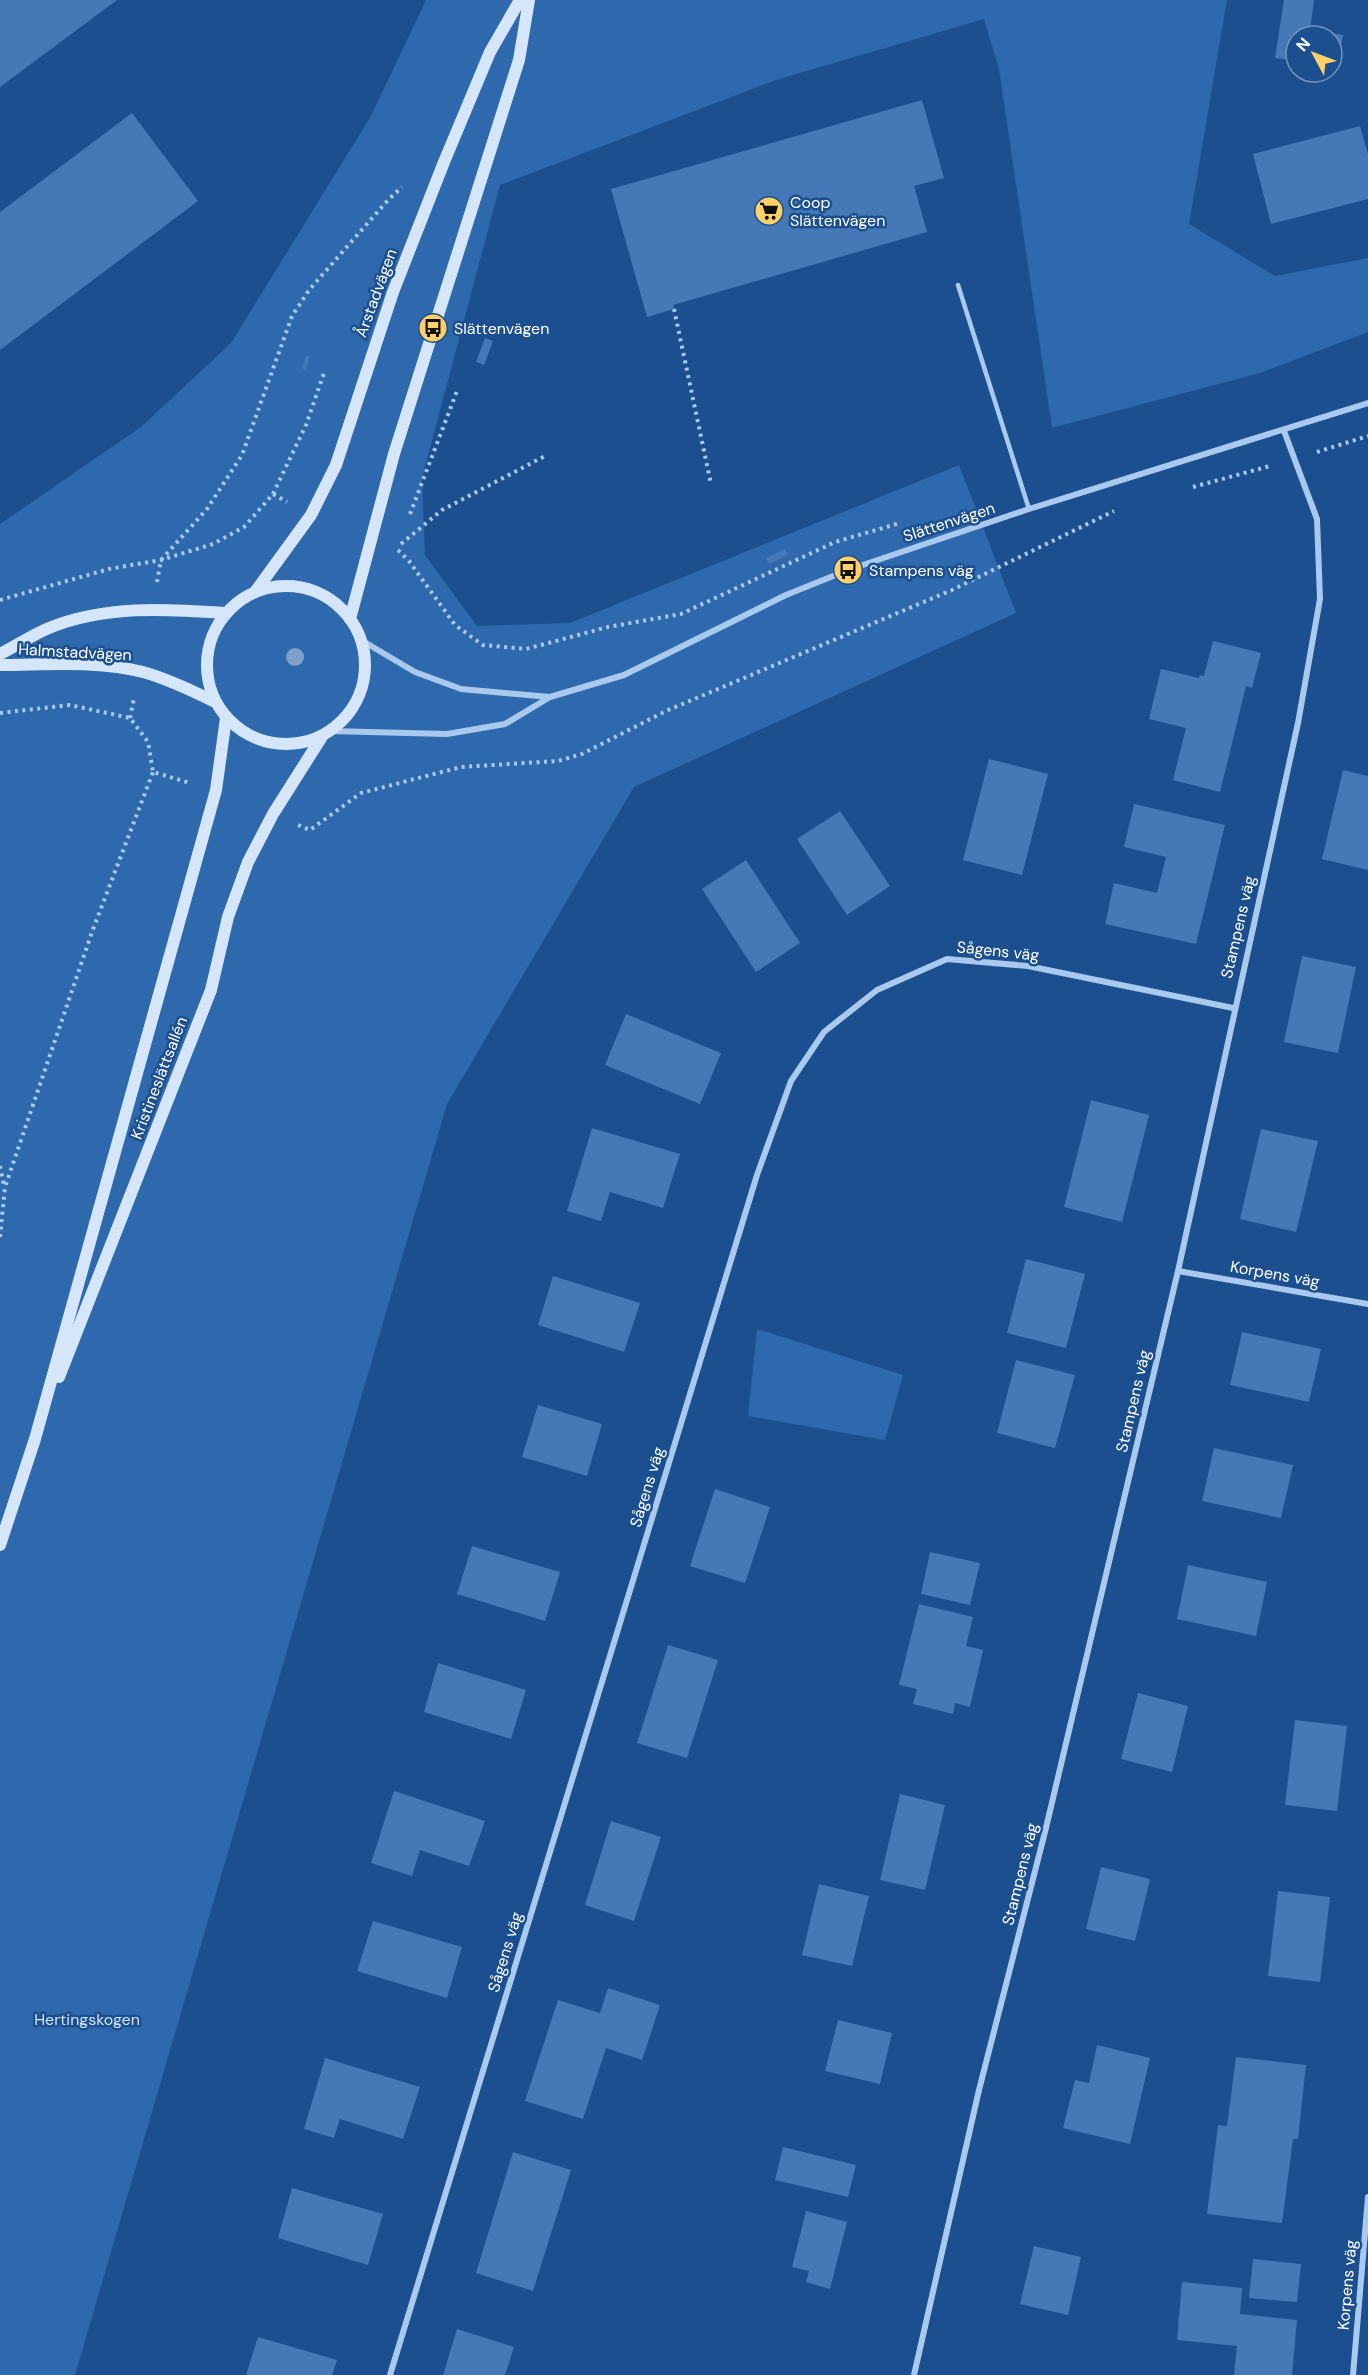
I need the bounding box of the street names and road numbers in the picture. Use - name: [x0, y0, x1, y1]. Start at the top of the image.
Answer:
- street label: Årstadvägen: [350, 246, 402, 340]
- street label: Slättenvägen: [900, 497, 998, 547]
- street label: Halmstadvägen: [18, 639, 132, 665]
- street label: Stampens väg: [1216, 874, 1260, 980]
- street label: Sågens väg: [956, 936, 1040, 966]
- street label: Kristineslättsallén: [126, 1014, 192, 1142]
- street label: Korpens väg: [1229, 1256, 1321, 1292]
- street label: Stampens väg: [1111, 1348, 1155, 1454]
- street label: Sågens väg: [625, 1444, 669, 1530]
- street label: Stampens väg: [997, 1821, 1043, 1927]
- street label: Sågens väg: [483, 1909, 527, 1995]
- street label: Korpens väg: [1333, 2239, 1361, 2331]

